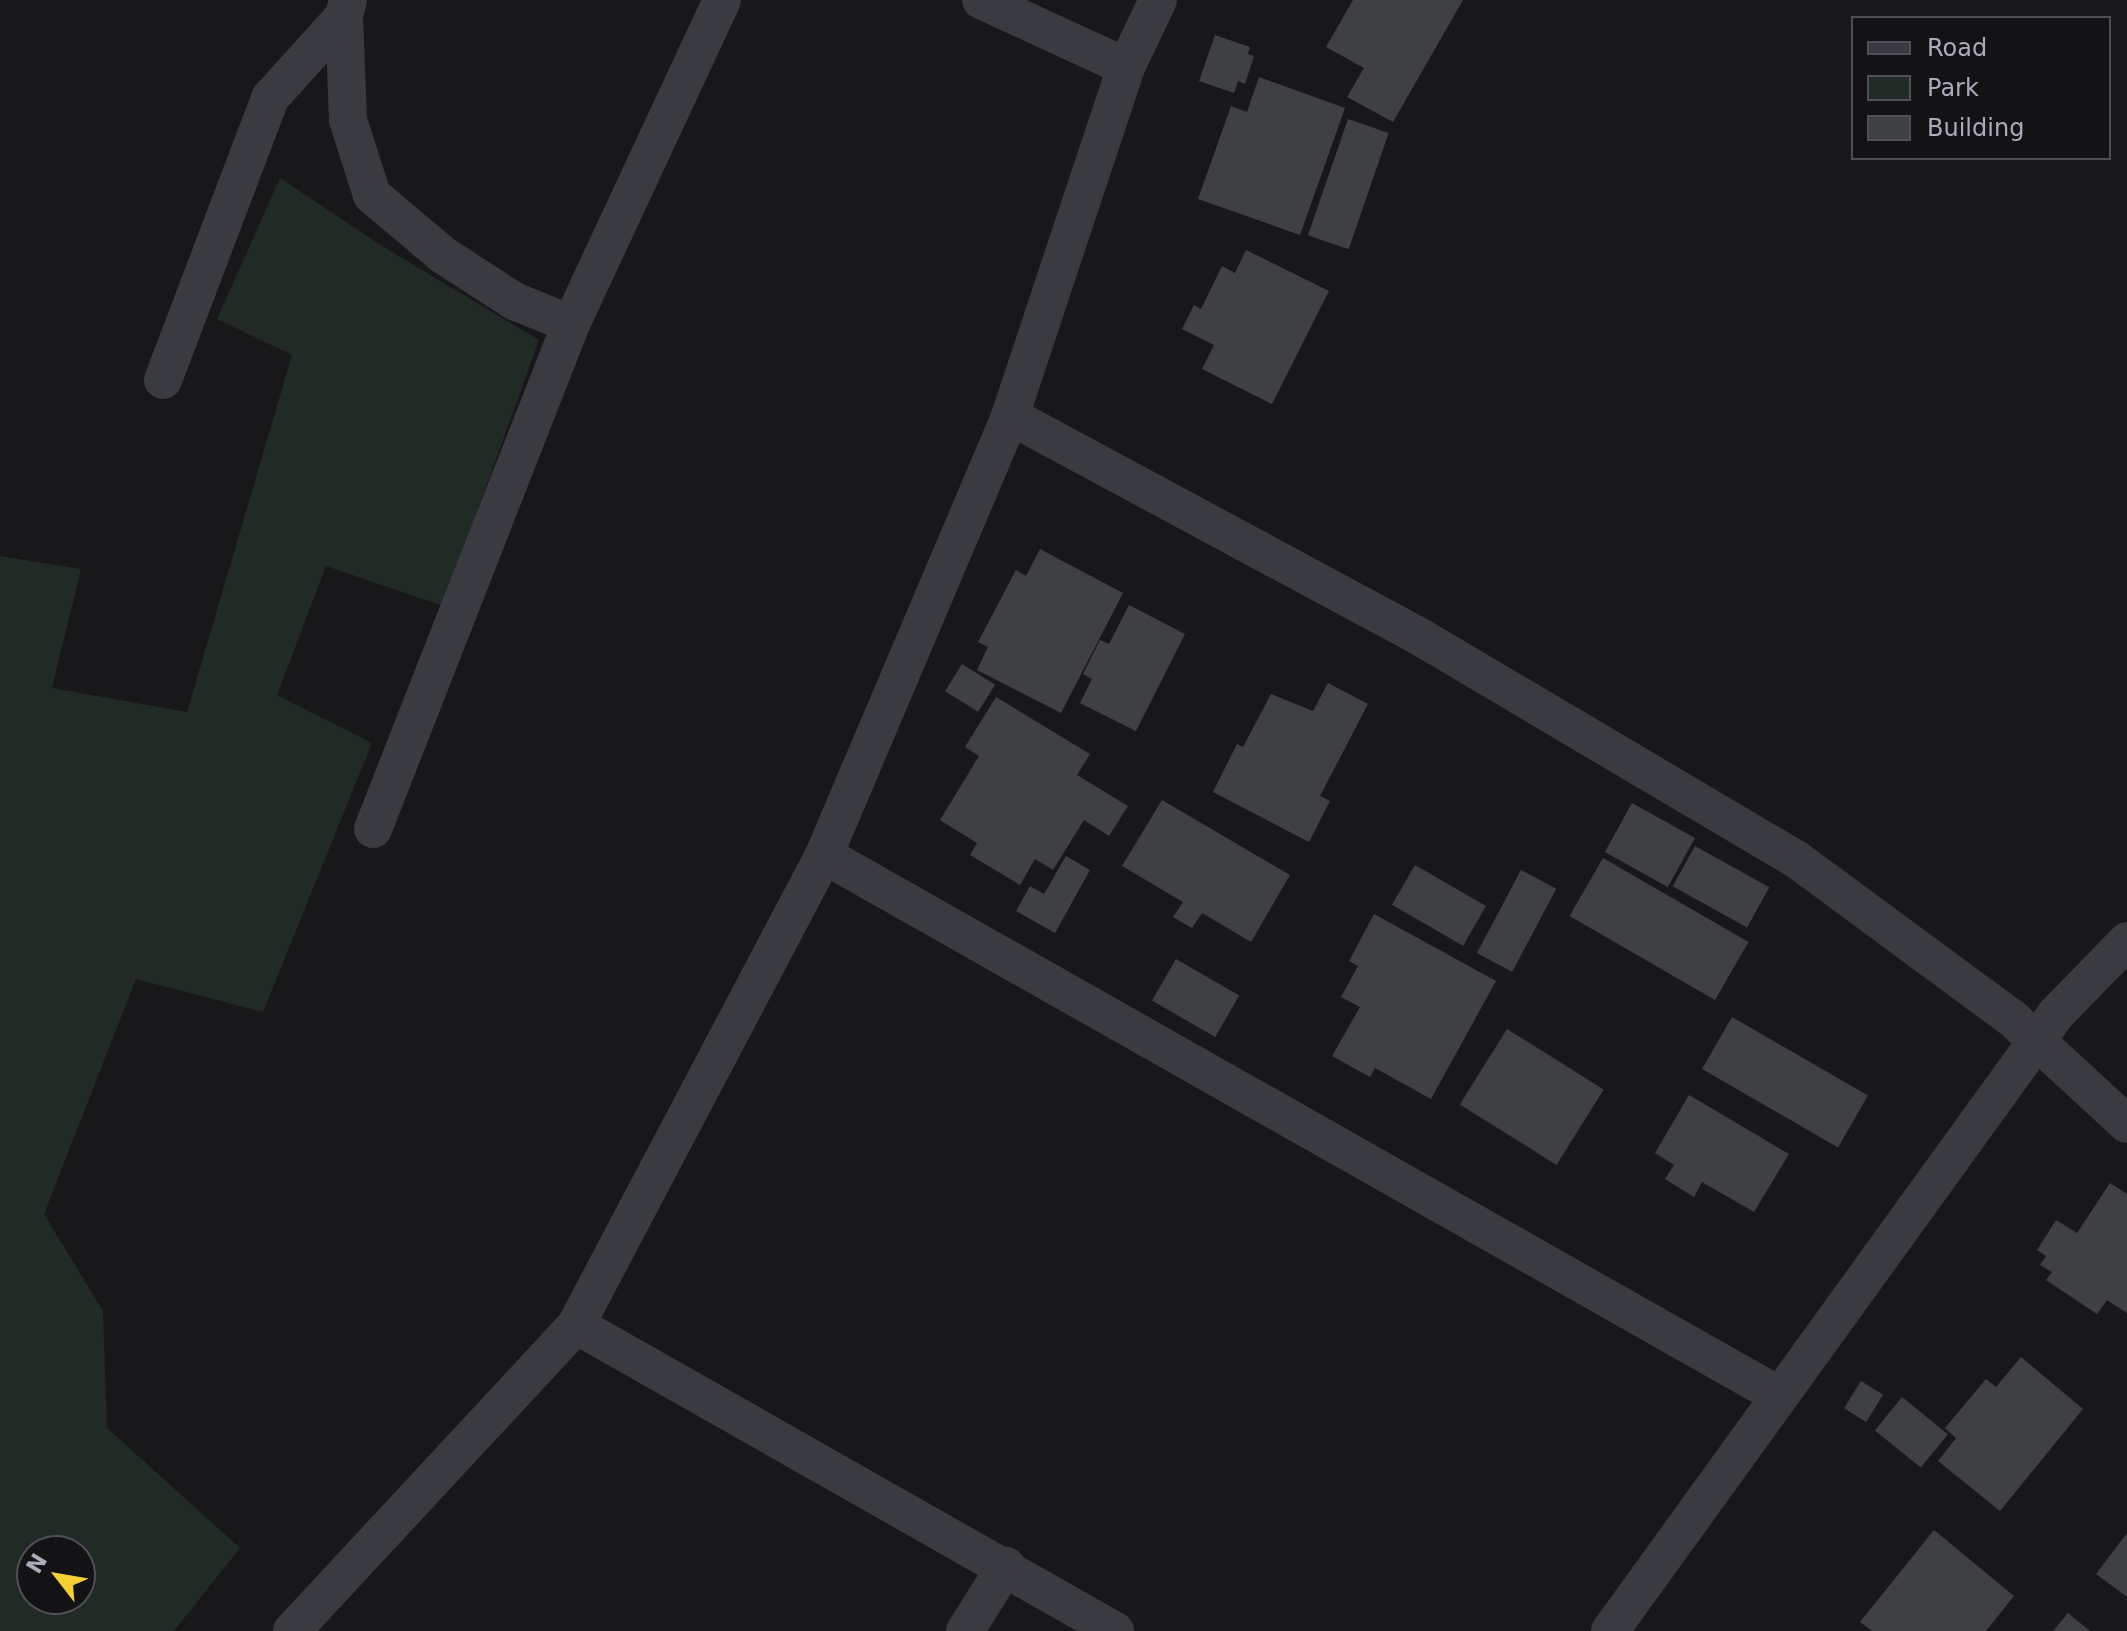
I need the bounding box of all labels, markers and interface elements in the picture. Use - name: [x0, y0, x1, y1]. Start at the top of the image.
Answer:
- legend: [1851, 16, 2111, 160]
- text: Road: [1927, 34, 1987, 62]
- text: Park: [1927, 74, 1979, 102]
- text: Building: [1927, 114, 2024, 142]
- north arrow: [16, 1535, 96, 1615]
- text: N: [21, 1549, 52, 1578]

